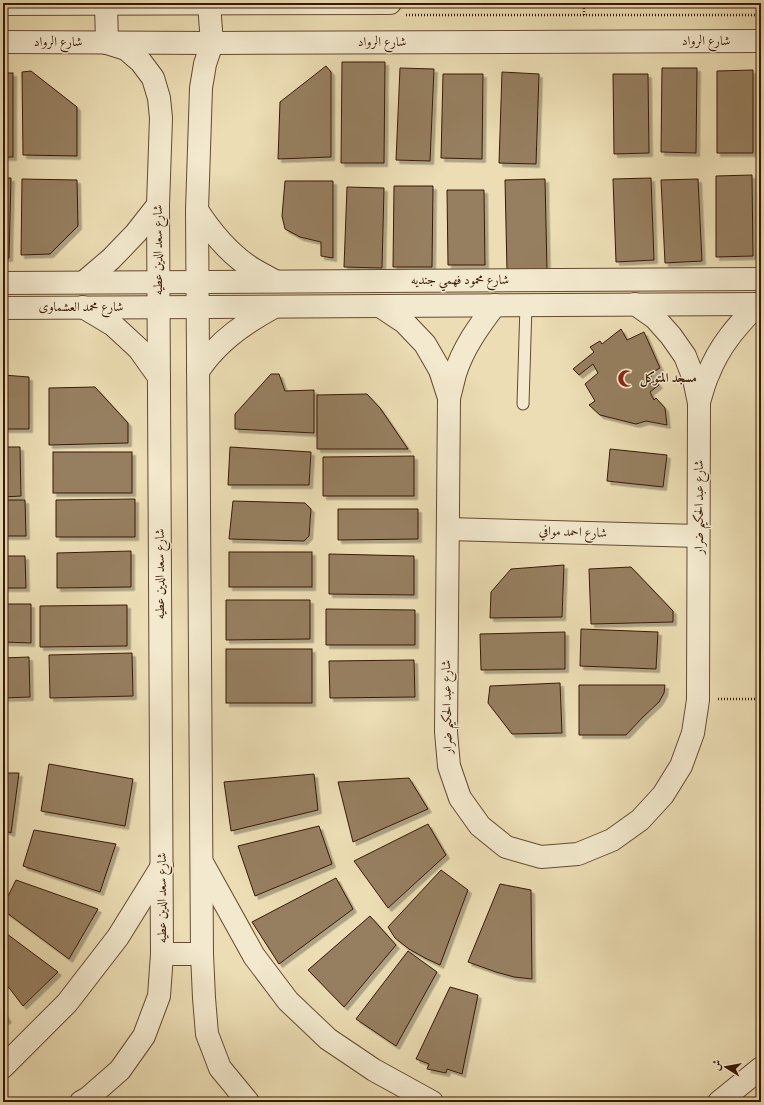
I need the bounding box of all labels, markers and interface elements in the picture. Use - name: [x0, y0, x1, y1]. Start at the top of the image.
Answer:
- street label: شارع الرواد: [682, 33, 730, 52]
- street label: شارع الرواد: [34, 34, 82, 53]
- street label: شارع الرواد: [358, 34, 406, 53]
- street label: شارع سعد الدين عطيه: [150, 205, 169, 295]
- street label: شارع محمود فهمي جنديه: [411, 272, 509, 292]
- street label: شارع محمد العشماوى: [38, 299, 124, 318]
- mosque icon: مسجد المتوكل: [617, 368, 637, 388]
- place label: مسجد المتوكل: [640, 370, 697, 387]
- street label: شارع عبد الحكيم ضرار: [691, 460, 712, 556]
- street label: شارع احمد موافي: [539, 523, 607, 544]
- street label: شارع سعد الدين عطيه: [152, 529, 171, 619]
- street label: شارع عبد الحكيم ضرار: [438, 660, 461, 756]
- street label: شارع سعد الدين عطيه: [154, 853, 173, 943]
- north arrow: [706, 1047, 746, 1087]
- text: ش: [709, 1059, 724, 1072]

